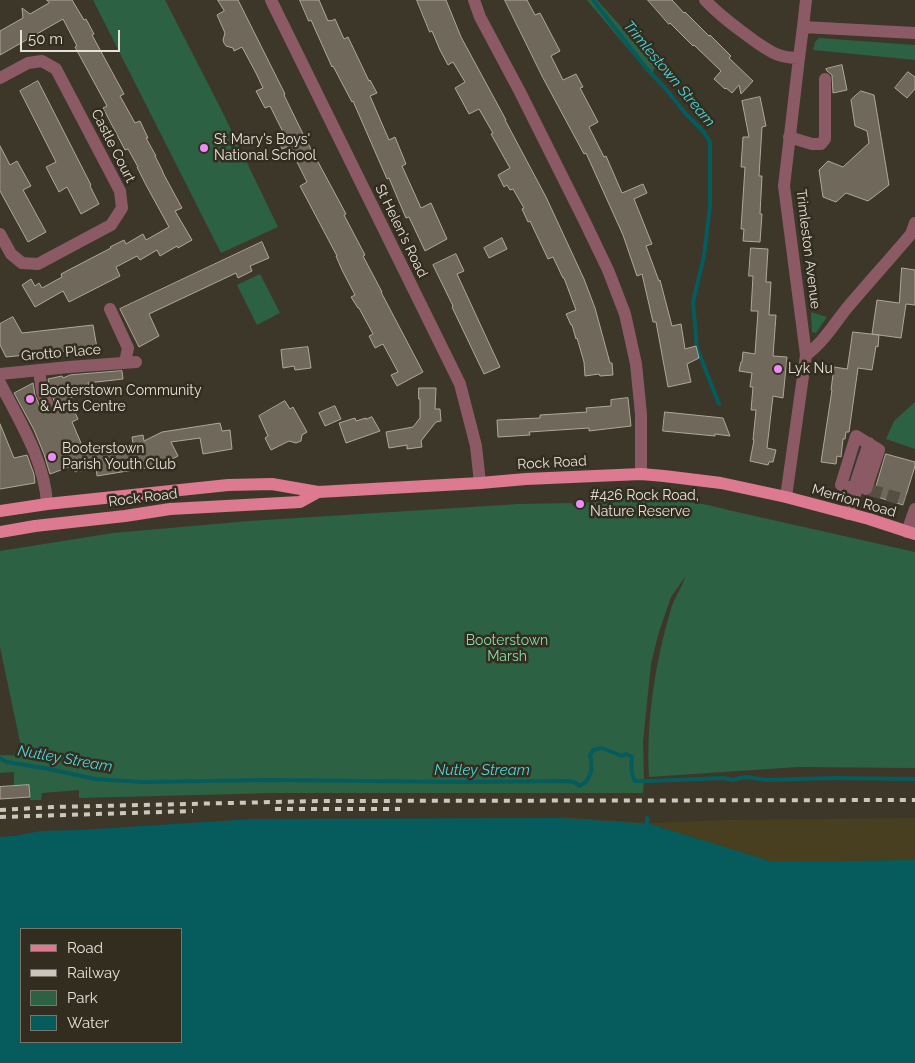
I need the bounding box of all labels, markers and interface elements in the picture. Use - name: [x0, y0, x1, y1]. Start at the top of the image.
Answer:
- water label: Trimlestown Stream: [619, 17, 719, 131]
- scale bar: [22, 20, 122, 52]
- text: 50 m: [28, 30, 63, 48]
- street label: Castle Court: [87, 106, 139, 186]
- place label: St Mary's Boys' National School: [214, 132, 316, 164]
- marker: St Mary's Boys' National School: [198, 142, 210, 154]
- street label: St Helen's Road: [371, 182, 431, 280]
- street label: Trimleston Avenue: [792, 188, 824, 310]
- street label: Grotto Place: [20, 341, 102, 365]
- place label: Lyk Nu: [788, 361, 833, 377]
- marker: Lyk Nu: [772, 363, 784, 375]
- place label: Booterstown Community & Arts Centre: [40, 383, 202, 416]
- marker: Booterstown Community & Arts Centre: [24, 393, 36, 405]
- place label: Booterstown Parish Youth Club: [62, 441, 176, 474]
- marker: Booterstown Parish Youth Club: [46, 451, 58, 463]
- street label: Rock Road: [517, 453, 587, 473]
- street label: Merrion Road: [810, 481, 898, 521]
- street label: Rock Road: [107, 485, 179, 511]
- place label: #426 Rock Road, Nature Reserve: [590, 488, 699, 520]
- marker: #426 Rock Road, Nature Reserve: [574, 498, 586, 510]
- park label: Booterstown Marsh: [466, 633, 548, 666]
- water label: Nutley Stream: [16, 742, 114, 776]
- water label: Nutley Stream: [434, 761, 530, 779]
- legend: [20, 928, 182, 1043]
- text: Road: [67, 939, 103, 957]
- text: Railway: [67, 964, 120, 982]
- text: Park: [67, 989, 98, 1007]
- text: Water: [67, 1014, 109, 1032]

